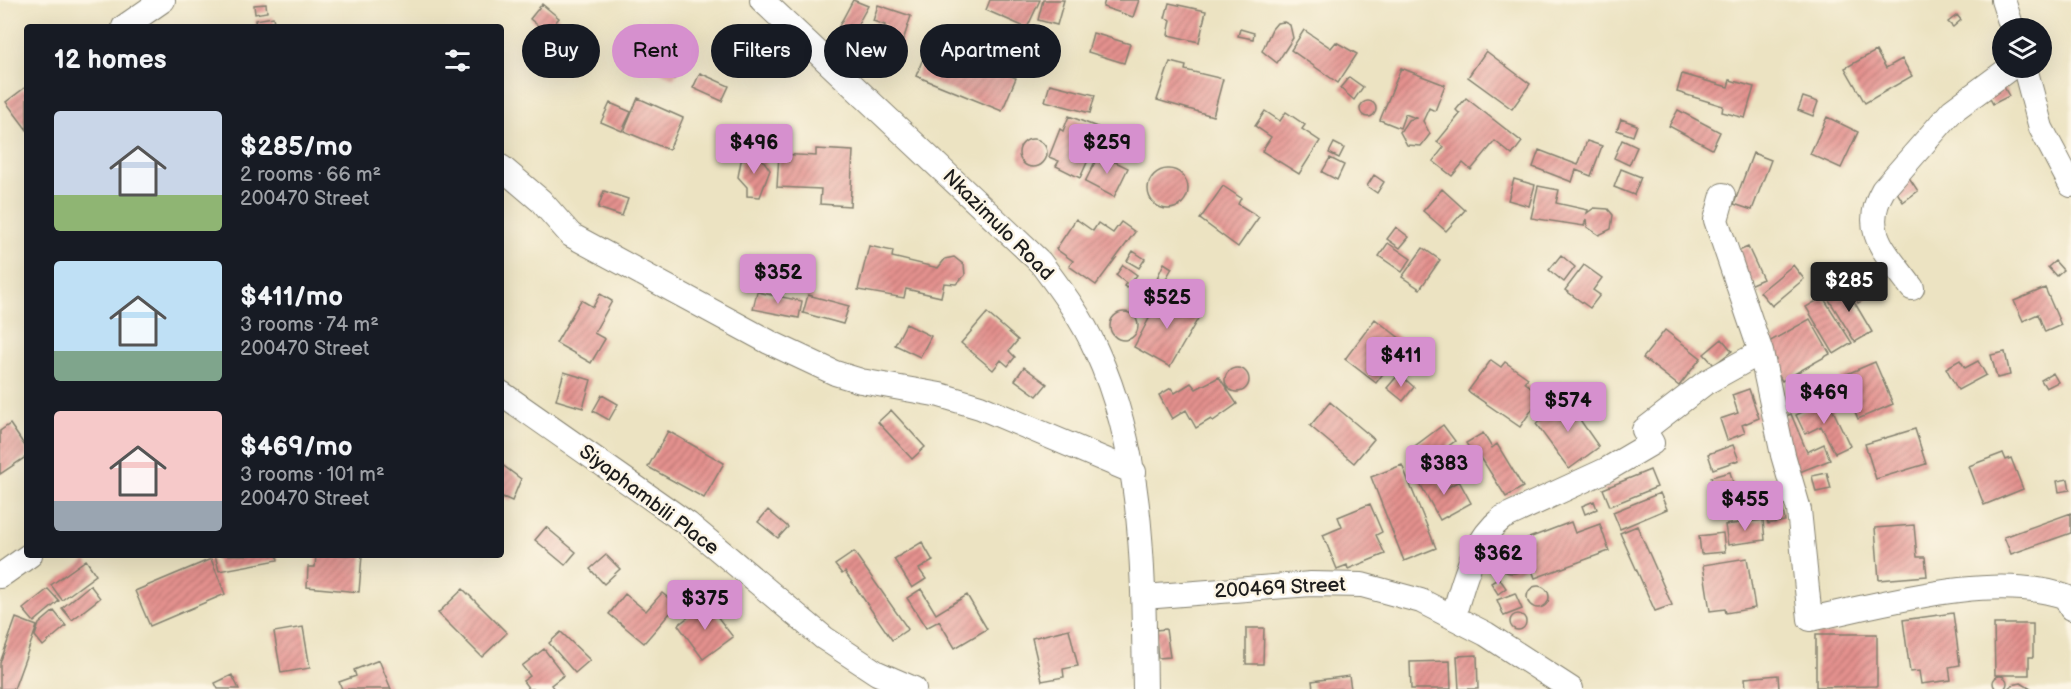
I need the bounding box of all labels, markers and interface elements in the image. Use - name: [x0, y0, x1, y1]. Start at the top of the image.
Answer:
- map controls: [1992, 18, 2052, 78]
- button: layers: [1992, 18, 2052, 78]
- chip: Buy: [522, 24, 600, 78]
- chip: Rent: [612, 24, 699, 78]
- chip: Filters: [711, 24, 812, 78]
- chip: New: [824, 24, 908, 78]
- chip: Apartment: [920, 24, 1061, 78]
- icon: filters: [441, 44, 474, 77]
- text: 12 homes: [54, 45, 166, 76]
- pin: $496: [718, 124, 790, 175]
- pin: $259: [1071, 124, 1143, 175]
- text: $496: [730, 131, 778, 155]
- text: $259: [1083, 131, 1131, 155]
- text: $285/mo: [240, 132, 353, 163]
- icon: home: [102, 135, 174, 207]
- text: 2 rooms · 66 m²: [240, 163, 381, 187]
- street label: Nkazimulo Road: [938, 165, 1058, 285]
- text: 200470 Street: [240, 187, 369, 211]
- pin: $352: [742, 254, 814, 305]
- text: $352: [754, 261, 802, 285]
- pin: $285: [1813, 262, 1885, 313]
- text: $285: [1825, 269, 1873, 293]
- pin: $525: [1131, 279, 1203, 330]
- text: $411/mo: [240, 282, 343, 313]
- icon: home: [102, 285, 174, 357]
- text: $525: [1143, 286, 1191, 310]
- text: 3 rooms · 74 m²: [240, 313, 379, 337]
- text: 200470 Street: [240, 337, 369, 361]
- pin: $411: [1365, 337, 1437, 388]
- text: $411: [1380, 344, 1422, 368]
- pin: $469: [1788, 374, 1860, 425]
- text: $469: [1800, 381, 1848, 405]
- pin: $574: [1532, 382, 1604, 433]
- text: $574: [1544, 389, 1592, 413]
- text: $469/mo: [240, 432, 353, 463]
- icon: home: [102, 435, 174, 507]
- street label: Siyaphambili Place: [574, 440, 724, 560]
- pin: $383: [1408, 445, 1480, 496]
- text: $383: [1420, 452, 1468, 476]
- text: 3 rooms · 101 m²: [240, 463, 385, 487]
- pin: $455: [1709, 481, 1781, 532]
- text: 200470 Street: [240, 487, 369, 511]
- text: $455: [1721, 488, 1769, 512]
- pin: $362: [1462, 535, 1534, 586]
- text: $362: [1474, 542, 1522, 566]
- street label: 200469 Street: [1214, 573, 1346, 603]
- pin: $375: [669, 580, 741, 631]
- text: $375: [681, 587, 729, 611]

